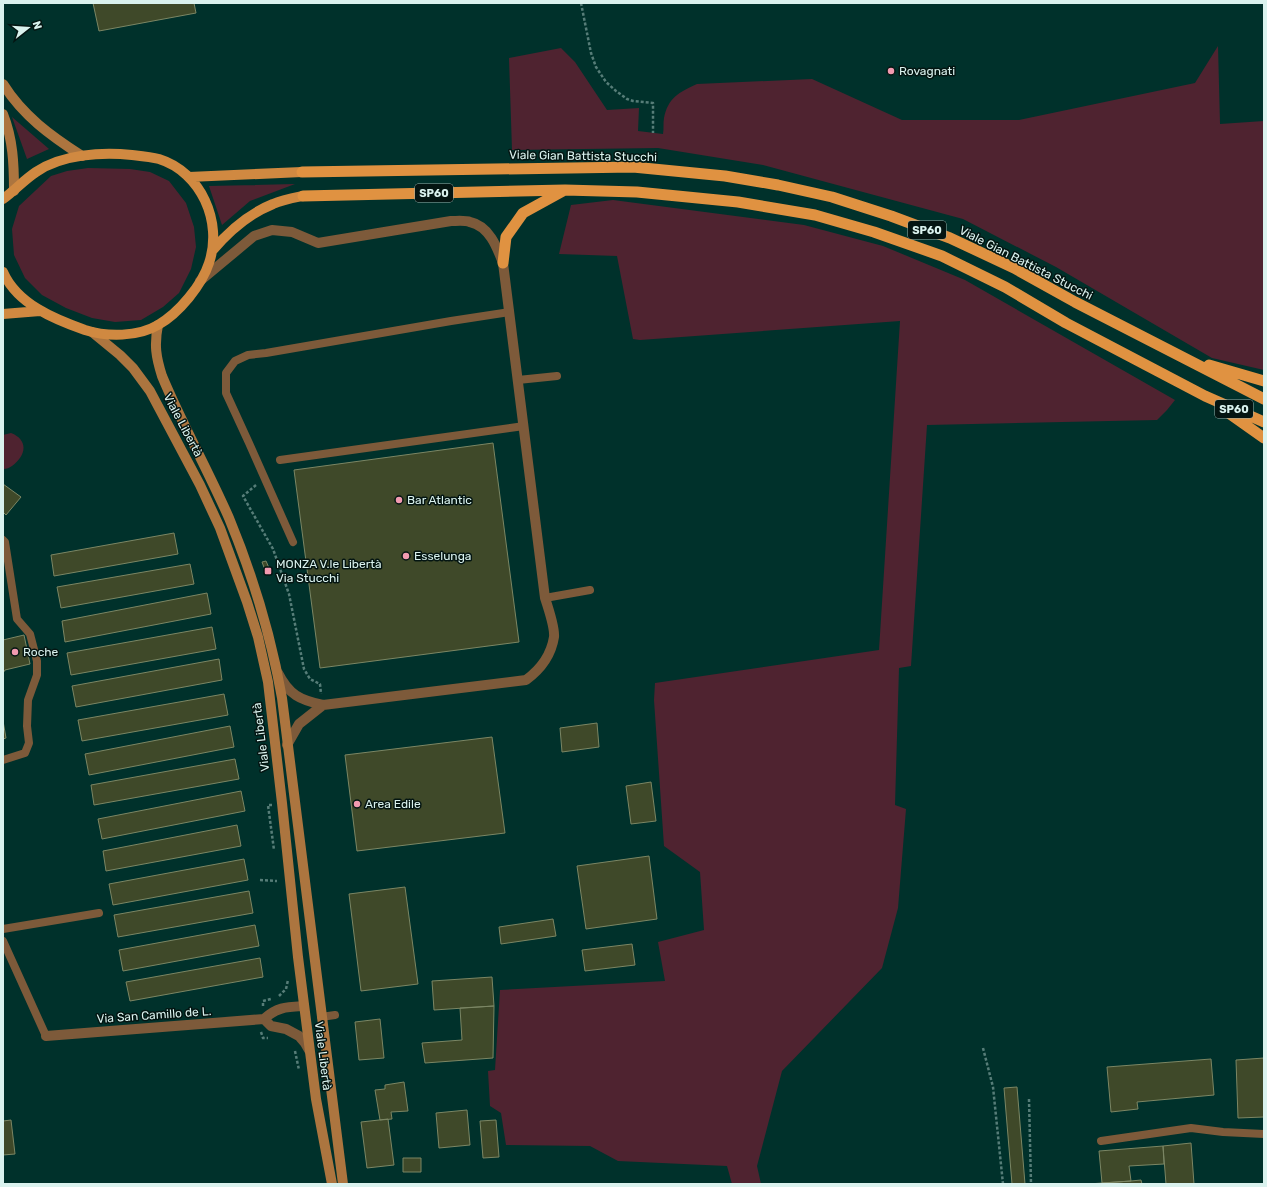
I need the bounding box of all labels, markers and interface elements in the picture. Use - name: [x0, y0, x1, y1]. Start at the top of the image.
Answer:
- north arrow: [8, 8, 48, 48]
- text: N: [30, 20, 44, 31]
- place label: Rovagnati: [899, 64, 955, 78]
- marker: Rovagnati: [886, 66, 896, 76]
- street label: Viale Gian Battista Stucchi: [509, 148, 657, 164]
- road number: SP60: [415, 184, 453, 202]
- road number: SP60: [908, 221, 946, 239]
- street label: Viale Gian Battista Stucchi: [957, 223, 1095, 303]
- street label: Viale Libertà: [161, 391, 205, 459]
- road number: SP60: [1215, 400, 1253, 418]
- place label: Bar Atlantic: [407, 493, 472, 507]
- marker: Bar Atlantic: [394, 495, 404, 505]
- place label: Esselunga: [414, 549, 471, 563]
- marker: Esselunga: [401, 551, 411, 561]
- place label: MONZA V.le Libertà Via Stucchi: [276, 557, 382, 585]
- marker: MONZA V.le Libertà Via Stucchi: [263, 566, 273, 576]
- place label: Roche: [23, 645, 59, 659]
- marker: Roche: [10, 647, 20, 657]
- street label: Viale Libertà: [250, 702, 272, 772]
- place label: Area Edile: [365, 797, 421, 811]
- marker: Area Edile: [352, 799, 362, 809]
- street label: Via San Camillo de L.: [96, 1004, 212, 1026]
- street label: Viale Libertà: [312, 1021, 334, 1091]

